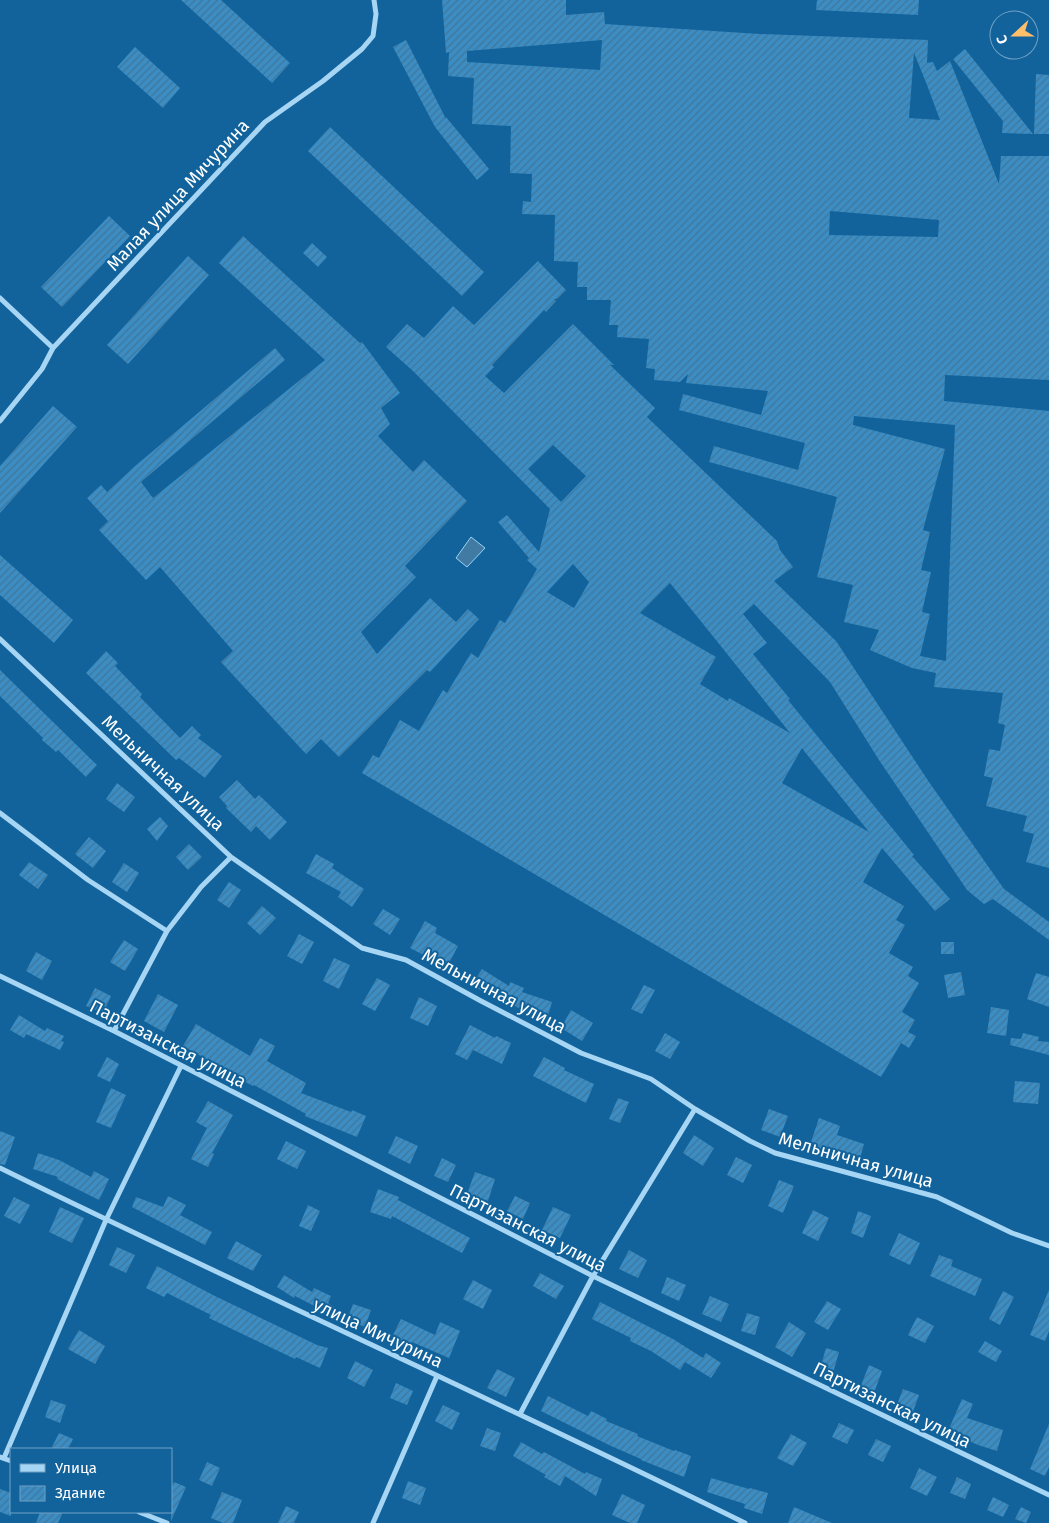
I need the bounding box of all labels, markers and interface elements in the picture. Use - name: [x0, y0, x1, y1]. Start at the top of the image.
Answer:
- north arrow: [989, 10, 1039, 60]
- text: С: [993, 33, 1012, 46]
- street label: Малая улица Мичурина: [102, 115, 254, 275]
- street label: Мельничная улица: [97, 710, 229, 836]
- street label: Мельничная улица: [418, 944, 570, 1038]
- street label: Партизанская улица: [86, 995, 250, 1093]
- street label: Мельничная улица: [776, 1127, 936, 1193]
- street label: Партизанская улица: [446, 1179, 610, 1277]
- street label: улица Мичурина: [310, 1293, 446, 1373]
- street label: Партизанская улица: [810, 1357, 974, 1453]
- legend: [10, 1448, 172, 1513]
- text: Улица: [55, 1459, 97, 1477]
- text: Здание: [55, 1484, 105, 1502]

